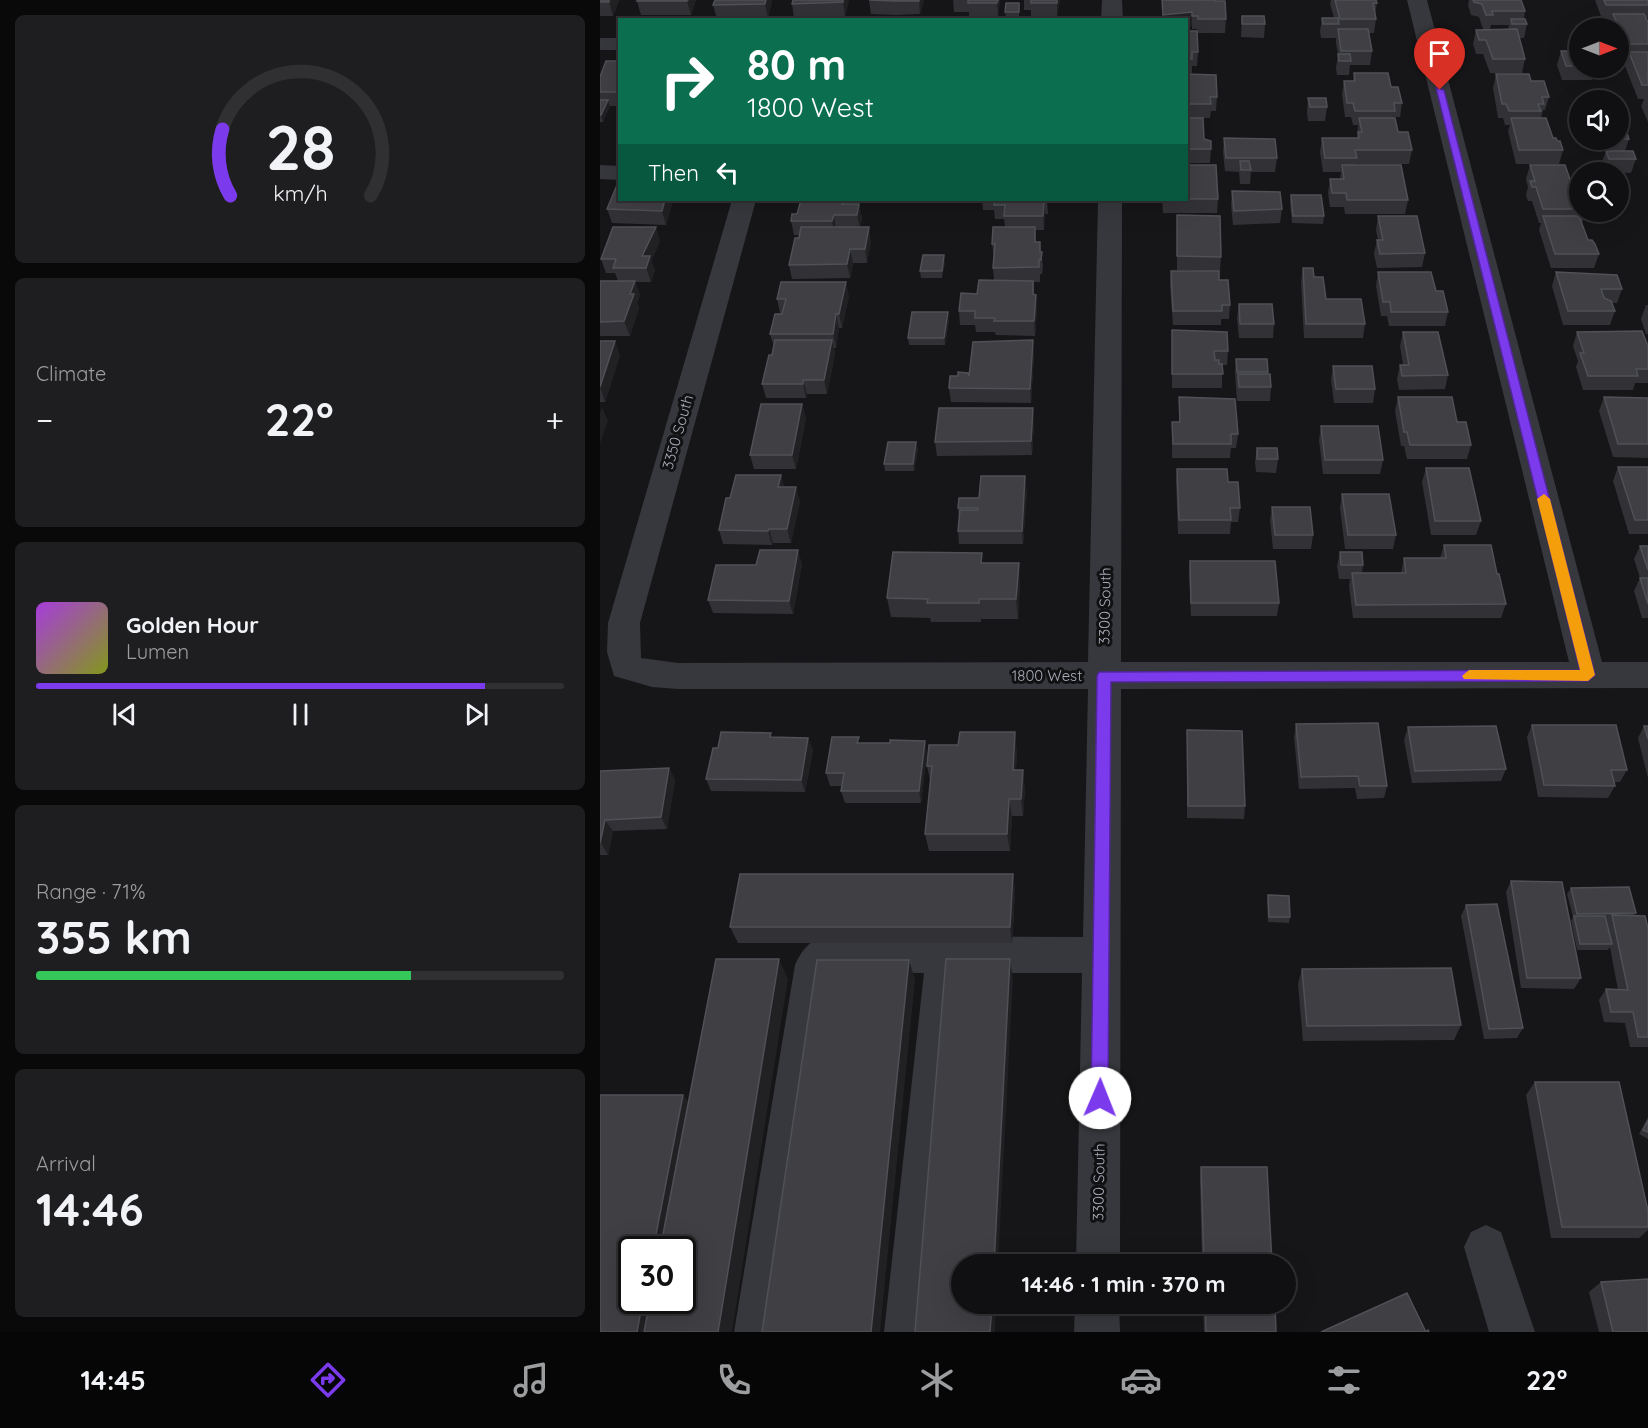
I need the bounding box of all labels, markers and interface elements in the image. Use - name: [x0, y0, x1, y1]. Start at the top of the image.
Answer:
- north arrow: [1569, 18, 1629, 78]
- map controls: [1569, 18, 1629, 222]
- pin: [1414, 28, 1465, 90]
- icon: arrive: [1423, 37, 1456, 70]
- text: 80 m: [747, 38, 846, 91]
- icon: right: [648, 42, 726, 120]
- text: 1800 West: [747, 90, 874, 124]
- button: sound: [1569, 90, 1629, 150]
- text: 28: [265, 108, 335, 186]
- icon: left: [711, 156, 744, 189]
- text: Then: [648, 159, 699, 187]
- button: search: [1569, 162, 1629, 222]
- text: km/h: [273, 181, 327, 207]
- text: Climate: [36, 361, 106, 386]
- text: 22°: [265, 391, 334, 447]
- street label: 3350 South: [658, 392, 697, 471]
- text: −: [36, 399, 53, 440]
- text: +: [545, 399, 564, 440]
- street label: 3300 South: [1094, 567, 1115, 645]
- text: Golden Hour: [126, 611, 259, 639]
- text: Lumen: [126, 639, 189, 664]
- street label: 1800 West: [1012, 666, 1082, 685]
- icon: previous: [108, 698, 141, 731]
- icon: pause: [284, 698, 317, 731]
- icon: next: [460, 698, 493, 731]
- text: Range · 71%: [36, 879, 146, 904]
- text: 355 km: [36, 909, 192, 965]
- position arrow: [1068, 1066, 1132, 1130]
- street label: 3300 South: [1088, 1143, 1109, 1221]
- text: Arrival: [36, 1151, 96, 1176]
- text: 14:46: [36, 1181, 144, 1237]
- speed limit sign: 30: [618, 1236, 696, 1314]
- text: 14:46 · 1 min · 370 m: [1021, 1270, 1226, 1298]
- icon: directions: [307, 1359, 349, 1401]
- icon: music: [510, 1359, 552, 1401]
- icon: phone: [713, 1359, 755, 1401]
- icon: climate: [916, 1359, 958, 1401]
- icon: car: [1120, 1359, 1162, 1401]
- icon: filters: [1323, 1359, 1365, 1401]
- text: 14:45: [81, 1363, 146, 1397]
- text: 22°: [1526, 1363, 1567, 1397]

